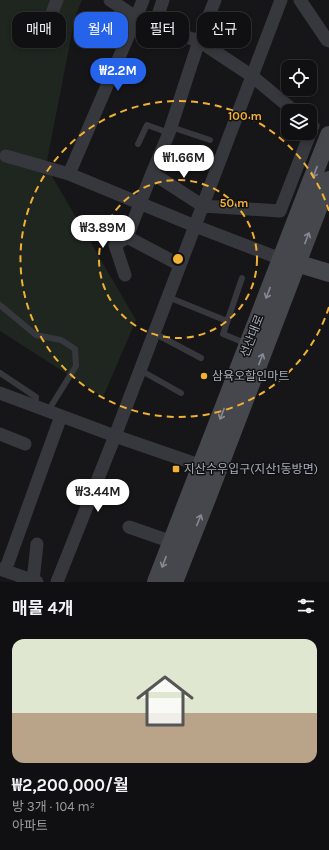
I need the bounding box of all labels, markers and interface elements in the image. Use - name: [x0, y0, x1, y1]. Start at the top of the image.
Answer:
- chip: 매매: [12, 12, 66, 48]
- chip: 월세: [74, 12, 128, 48]
- chip: 필터: [136, 12, 189, 48]
- chip: 신규: [197, 12, 251, 48]
- pin: ₩2.2M: [90, 58, 146, 92]
- map controls: [281, 60, 317, 140]
- button: locate: [281, 60, 317, 96]
- text: ₩2.2M: [99, 63, 137, 78]
- button: layers: [281, 104, 317, 140]
- text: 100 m: [228, 109, 262, 123]
- pin: ₩1.66M: [151, 145, 217, 179]
- text: ₩1.66M: [163, 150, 205, 165]
- one-way arrow: [311, 165, 318, 177]
- text: 50 m: [220, 196, 249, 210]
- pin: ₩3.89M: [70, 215, 136, 249]
- text: ₩3.89M: [80, 220, 126, 235]
- one-way arrow: [304, 232, 312, 244]
- centre of rings: [171, 252, 185, 266]
- one-way arrow: [264, 287, 272, 299]
- street label: 선산대로: [238, 313, 266, 359]
- one-way arrow: [257, 354, 265, 366]
- place label: 삼육오할인마트: [212, 369, 289, 383]
- marker: 삼육오할인마트: [199, 371, 209, 381]
- one-way arrow: [217, 408, 225, 420]
- place label: 지산수우입구(지산1동방면): [184, 462, 318, 476]
- marker: 지산수우입구(지산1동방면): [171, 464, 181, 474]
- pin: ₩3.44M: [65, 479, 131, 513]
- text: ₩3.44M: [75, 484, 121, 499]
- one-way arrow: [195, 514, 203, 526]
- one-way arrow: [160, 555, 168, 567]
- icon: filters: [295, 595, 317, 617]
- text: 매물 4개: [12, 598, 73, 618]
- icon: home: [129, 665, 201, 737]
- text: ₩2,200,000/월: [12, 775, 129, 795]
- text: 방 3개 · 104 m²: [12, 799, 95, 814]
- text: 아파트: [12, 818, 48, 833]

